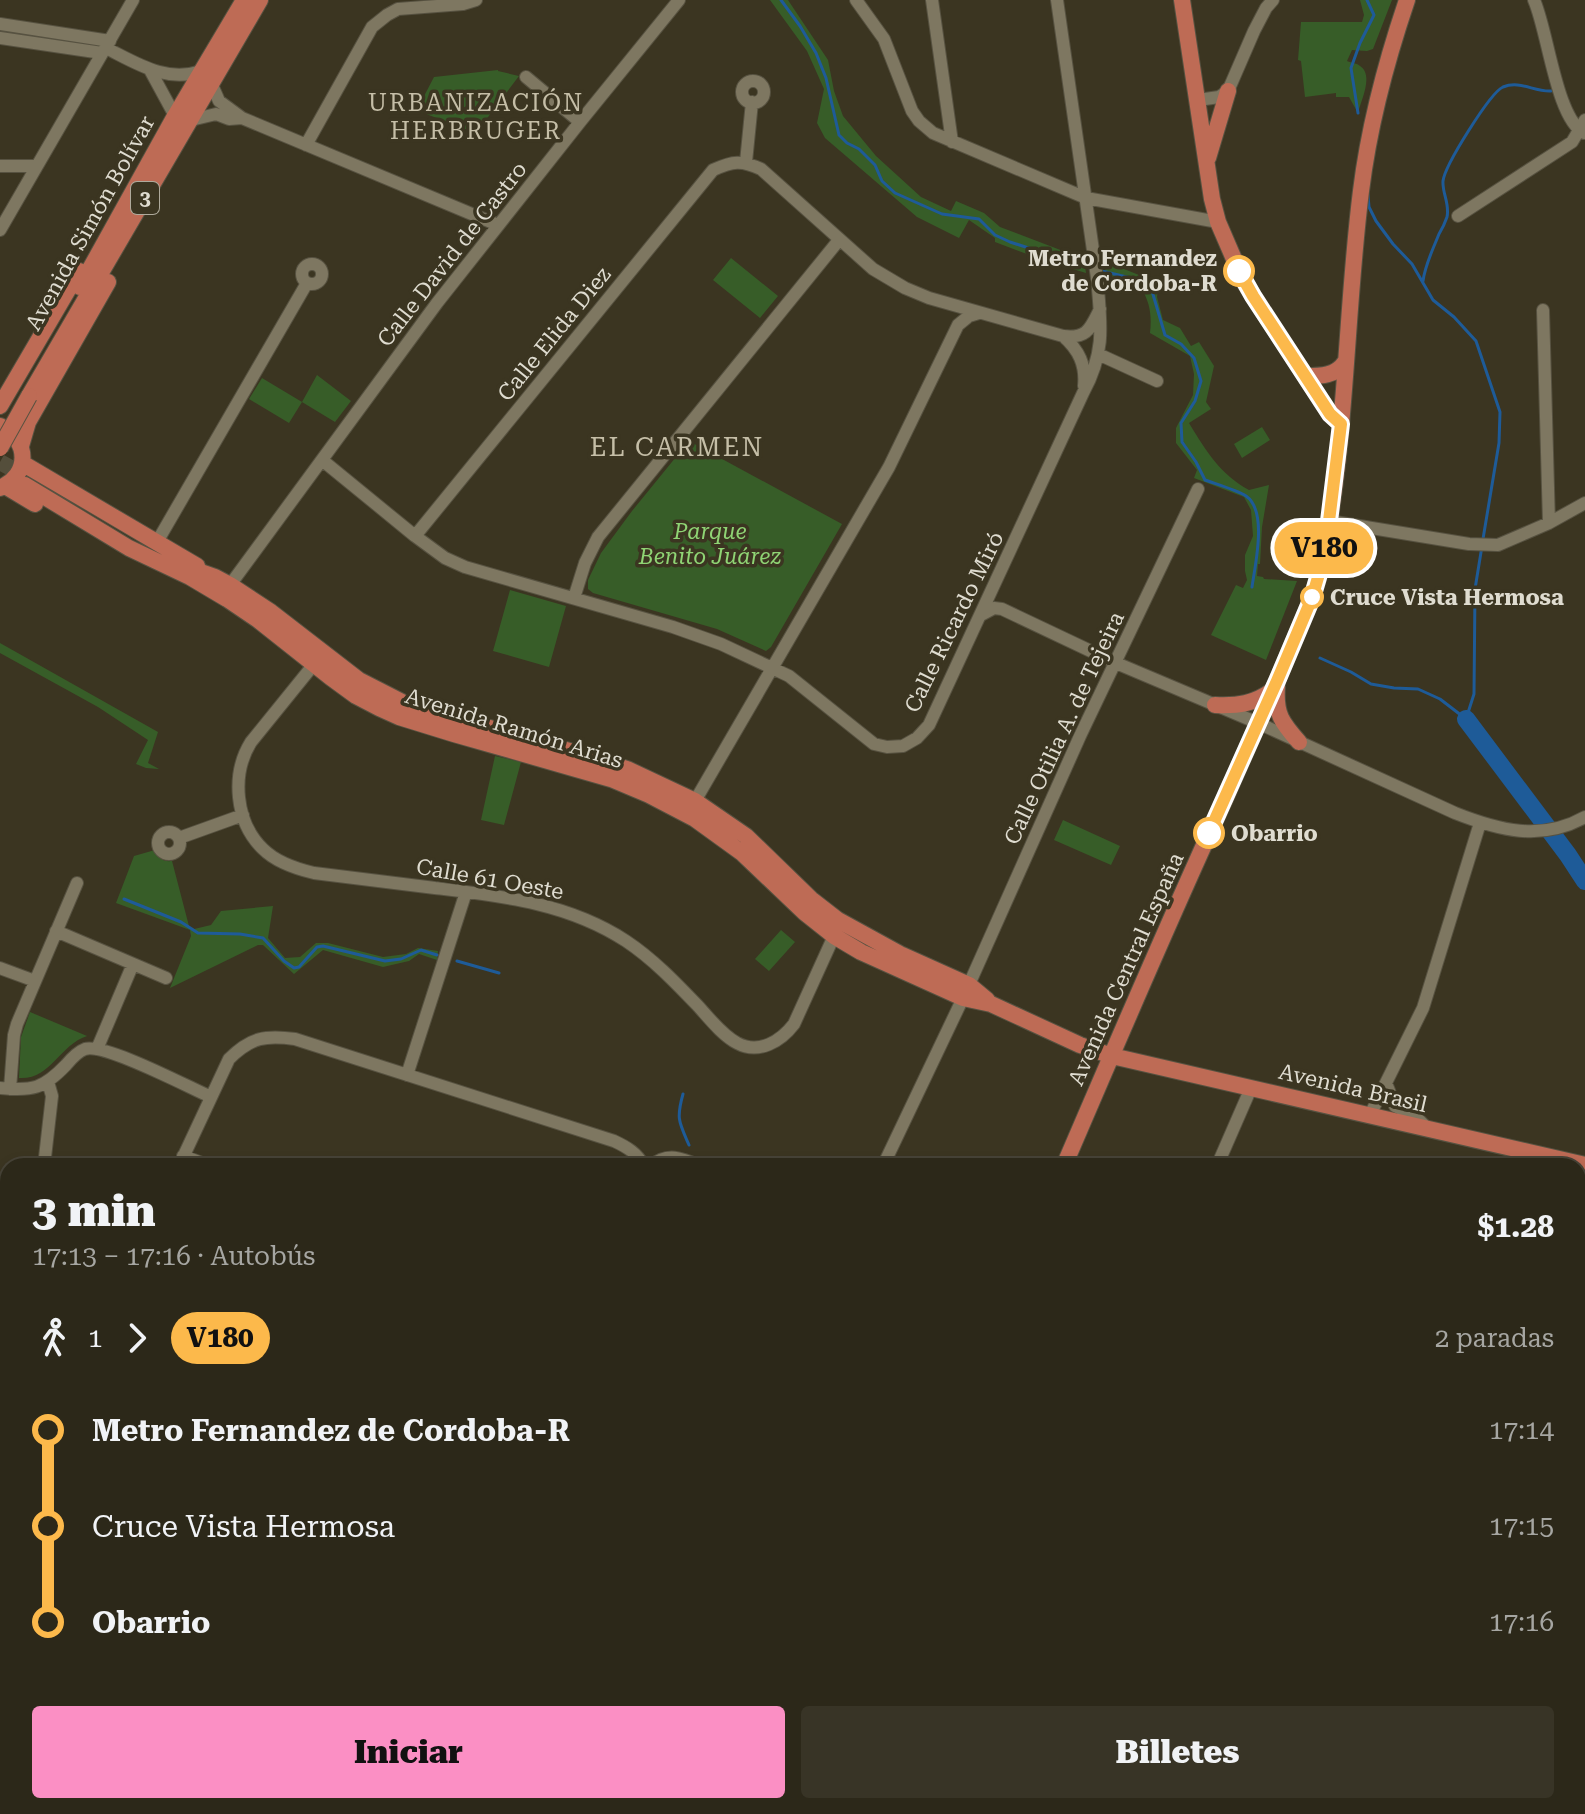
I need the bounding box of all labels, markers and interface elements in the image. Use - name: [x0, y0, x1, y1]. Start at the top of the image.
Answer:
- district label: URBANIZACIÓN HERBRUGER: [368, 88, 584, 145]
- street label: Avenida Simón Bolívar: [21, 111, 159, 335]
- street label: Calle David de Castro: [372, 157, 532, 351]
- road number: 3: [131, 182, 159, 214]
- place label: Metro Fernandez de Cordoba-R: [1028, 246, 1217, 296]
- marker: Metro Fernandez de Cordoba-R: [1224, 256, 1254, 286]
- street label: Calle Elida Diez: [492, 262, 616, 406]
- district label: EL CARMEN: [590, 432, 764, 462]
- park label: Parque Benito Juárez: [638, 519, 781, 569]
- line badge: V180: [1268, 522, 1380, 574]
- street label: Calle Ricardo Miró: [899, 528, 1009, 716]
- text: V180: [1290, 531, 1358, 564]
- place label: Cruce Vista Hermosa: [1330, 585, 1564, 610]
- marker: Cruce Vista Hermosa: [1301, 586, 1323, 608]
- street label: Calle Otilia A. de Tejeira: [999, 608, 1129, 848]
- street label: Avenida Ramón Arias: [402, 683, 626, 773]
- marker: Obarrio: [1194, 818, 1224, 848]
- place label: Obarrio: [1231, 821, 1318, 846]
- street label: Avenida Central España: [1063, 849, 1189, 1089]
- street label: Calle 61 Oeste: [414, 854, 566, 904]
- street label: Avenida Brasil: [1276, 1059, 1430, 1117]
- text: 3 min: [32, 1185, 156, 1237]
- text: $1.28: [1477, 1209, 1554, 1244]
- text: 17:13 – 17:16 · Autobús: [32, 1241, 315, 1271]
- icon: walk: [32, 1316, 76, 1360]
- icon: forward: [115, 1316, 159, 1360]
- text: V180: [187, 1321, 254, 1354]
- text: 1: [88, 1323, 103, 1353]
- text: 2 paradas: [1435, 1323, 1554, 1353]
- text: Metro Fernandez de Cordoba-R: [92, 1413, 570, 1448]
- text: 17:14: [1489, 1415, 1554, 1445]
- text: Cruce Vista Hermosa: [92, 1509, 395, 1544]
- text: 17:15: [1489, 1511, 1554, 1541]
- text: Obarrio: [92, 1605, 210, 1640]
- text: 17:16: [1489, 1607, 1554, 1637]
- button: Iniciar: [32, 1706, 785, 1798]
- button: Billetes: [801, 1706, 1554, 1798]

